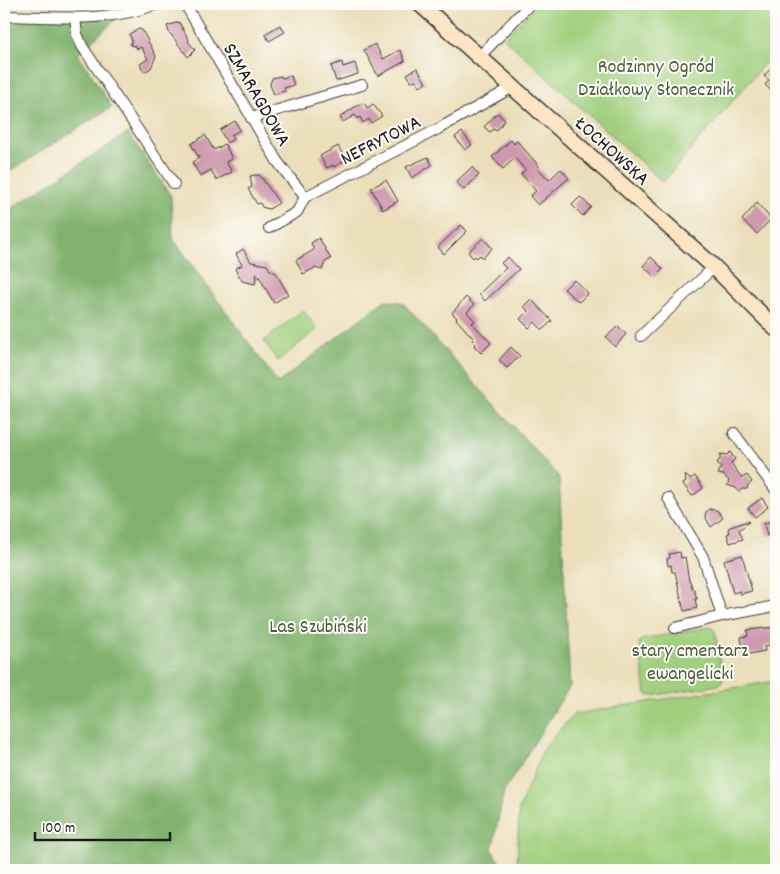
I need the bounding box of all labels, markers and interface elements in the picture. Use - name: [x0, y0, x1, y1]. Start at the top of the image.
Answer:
- street label: SZMARAGDOWA: [214, 39, 296, 152]
- park label: Rodzinny Ogród Działkowy Słonecznik: [578, 54, 734, 105]
- street label: NEFRYTOWA: [336, 109, 426, 174]
- street label: ŁOCHOWSKA: [567, 110, 655, 193]
- park label: Las Szubiński: [269, 614, 367, 642]
- park label: stary cmentarz ewangelicki: [632, 638, 749, 689]
- scale bar: [35, 809, 170, 841]
- text: 100 m: [42, 818, 75, 840]

